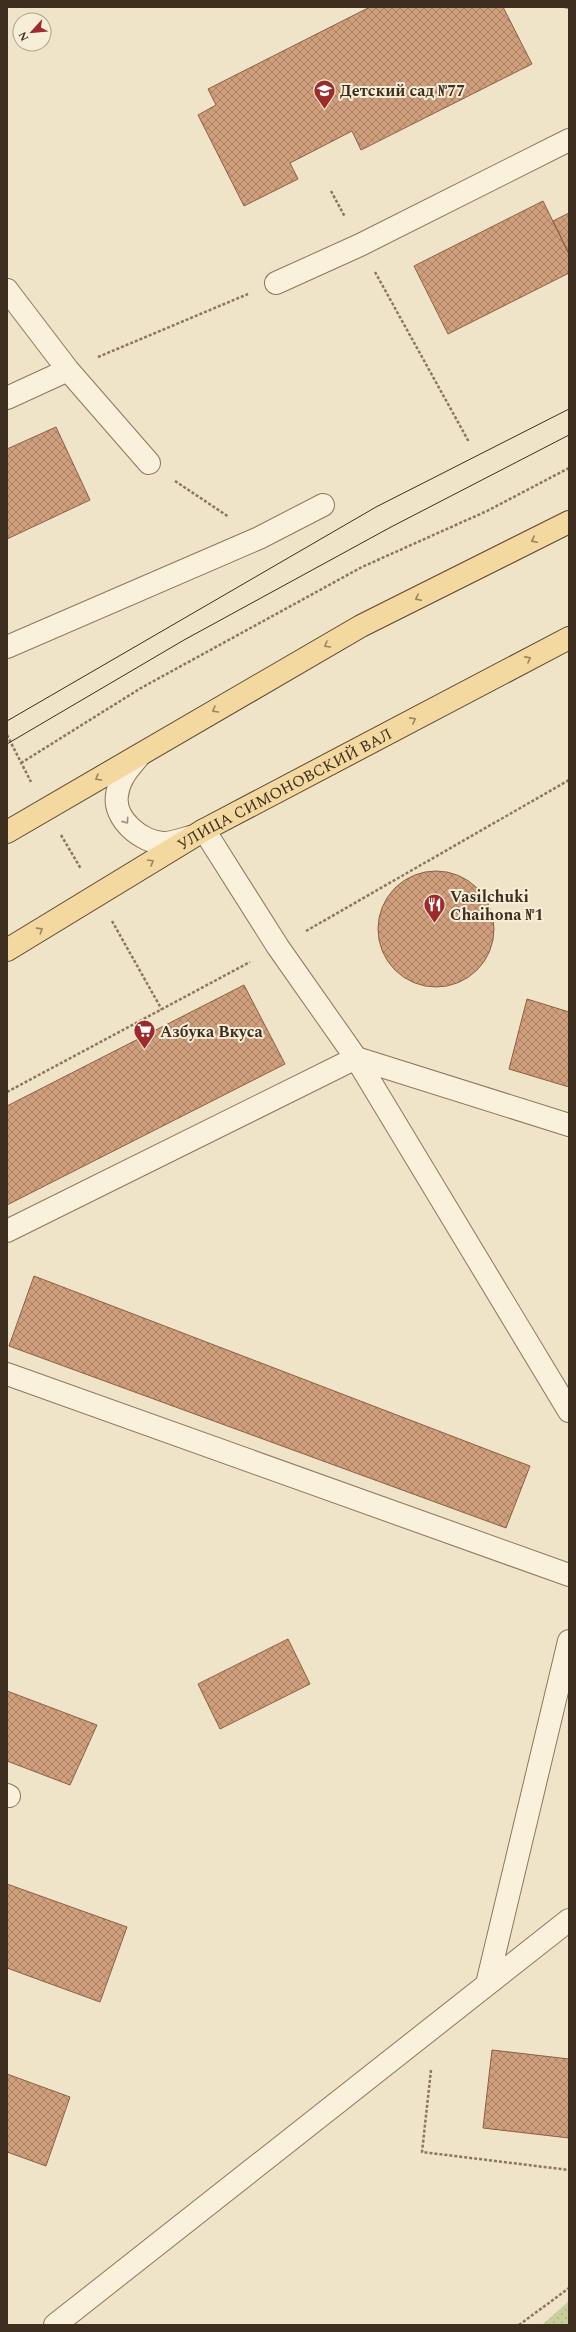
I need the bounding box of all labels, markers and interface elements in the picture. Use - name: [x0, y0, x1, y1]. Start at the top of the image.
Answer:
- north arrow: [12, 12, 52, 52]
- text: N: [14, 28, 33, 44]
- school or university icon: Детский сад №77: [311, 77, 337, 110]
- place label: Детский сад №77: [340, 79, 465, 103]
- one-way arrow: [531, 535, 538, 543]
- one-way arrow: [415, 593, 422, 601]
- one-way arrow: [324, 641, 331, 648]
- one-way arrow: [524, 657, 531, 664]
- one-way arrow: [212, 706, 219, 713]
- one-way arrow: [409, 717, 416, 725]
- street label: УЛИЦА СИМОНОВСКИЙ ВАЛ: [173, 722, 396, 857]
- one-way arrow: [95, 774, 102, 781]
- one-way arrow: [121, 817, 128, 824]
- one-way arrow: [147, 859, 154, 867]
- place label: Vasilchuki Chaihona №1: [450, 885, 544, 927]
- restaurant icon: Vasilchuki Chaihona №1: [422, 892, 448, 925]
- one-way arrow: [36, 927, 43, 934]
- supermarket icon: Азбука Вкуса: [131, 1018, 157, 1051]
- place label: Азбука Вкуса: [160, 1020, 264, 1044]

